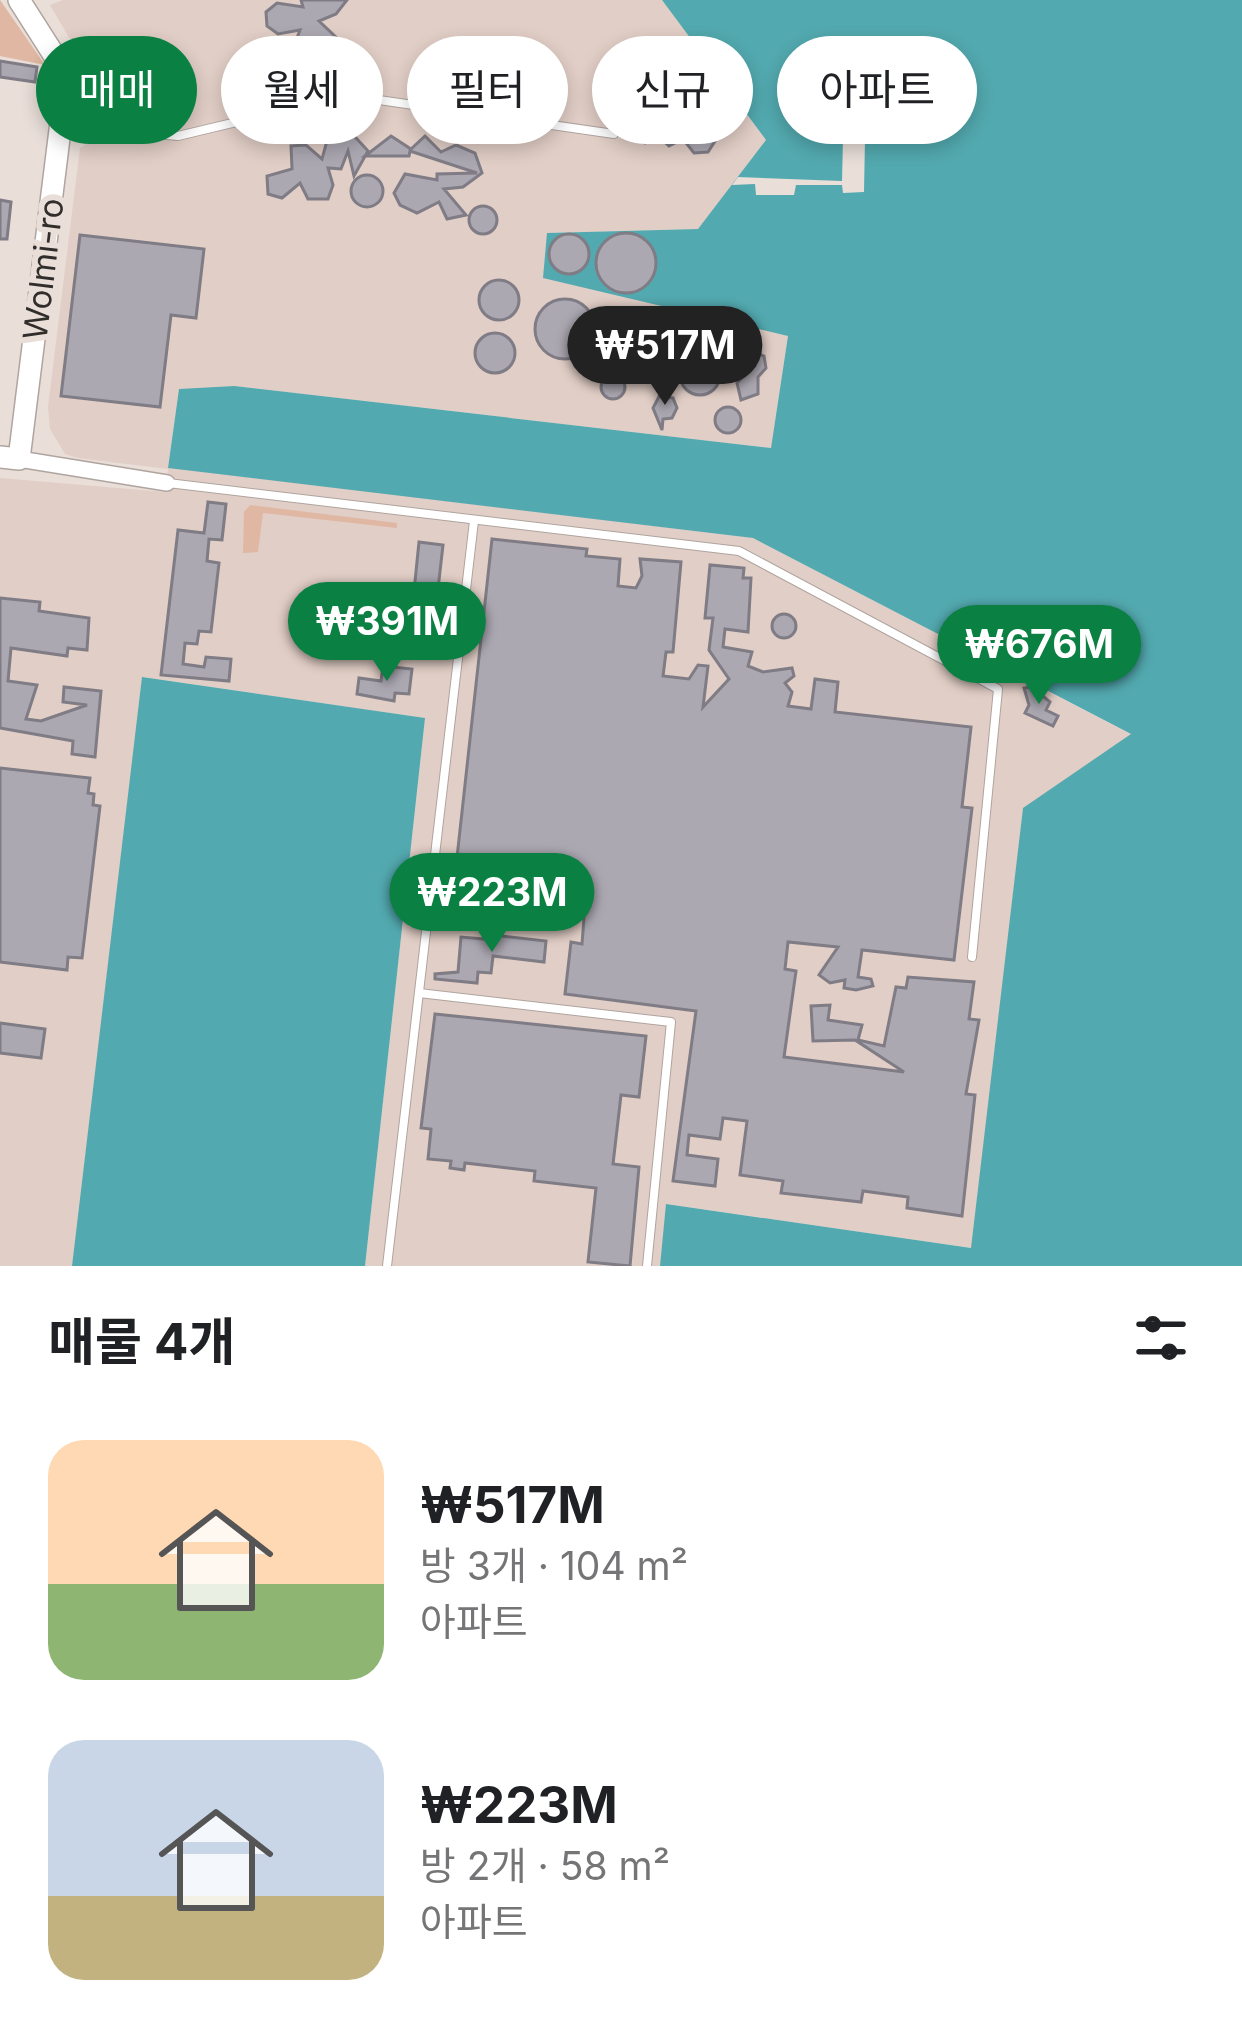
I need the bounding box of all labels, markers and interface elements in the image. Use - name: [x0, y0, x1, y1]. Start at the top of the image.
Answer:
- chip: 매매: [36, 36, 197, 144]
- chip: 월세: [221, 36, 383, 144]
- chip: 필터: [407, 36, 568, 144]
- chip: 신규: [592, 36, 753, 144]
- chip: 아파트: [777, 36, 977, 144]
- street label: Wolmi-ro: [14, 196, 72, 342]
- pin: ₩517M: [581, 306, 749, 408]
- text: ₩517M: [594, 321, 736, 368]
- pin: ₩391M: [303, 582, 471, 684]
- text: ₩391M: [315, 597, 459, 644]
- pin: ₩676M: [955, 605, 1123, 707]
- text: ₩676M: [964, 620, 1114, 667]
- pin: ₩223M: [408, 853, 576, 955]
- text: ₩223M: [416, 868, 568, 915]
- icon: filters: [1128, 1305, 1194, 1371]
- text: 매물 4개: [48, 1311, 235, 1372]
- text: ₩517M: [420, 1474, 605, 1535]
- icon: home: [144, 1488, 288, 1632]
- text: 방 3개 · 104 m²: [420, 1542, 688, 1589]
- text: 아파트: [420, 1598, 528, 1645]
- text: ₩223M: [420, 1774, 618, 1835]
- icon: home: [144, 1788, 288, 1932]
- text: 방 2개 · 58 m²: [420, 1842, 670, 1889]
- text: 아파트: [420, 1898, 528, 1945]

